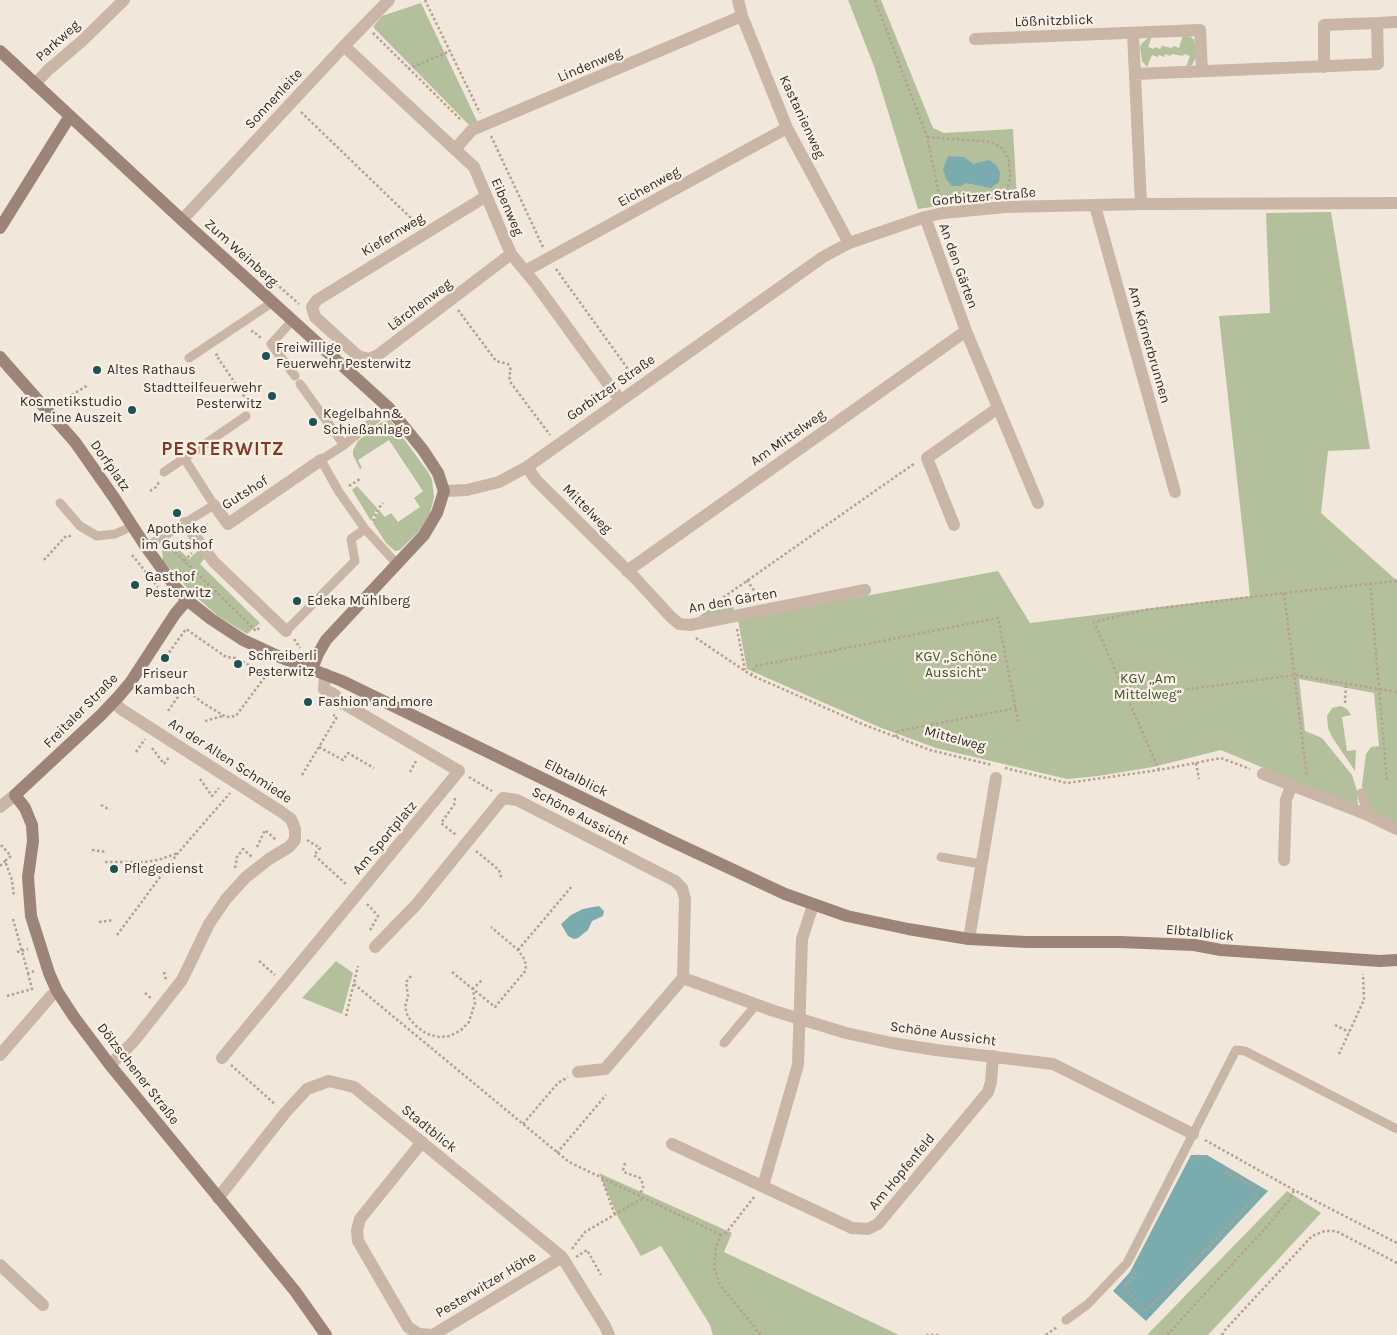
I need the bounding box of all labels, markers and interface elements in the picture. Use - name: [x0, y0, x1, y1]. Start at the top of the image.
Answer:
- street label: Lößnitzblick: [1014, 11, 1094, 31]
- street label: Parkweg: [32, 17, 84, 65]
- street label: Lindenweg: [555, 44, 625, 86]
- street label: Sonnenleite: [242, 65, 306, 133]
- street label: Kastanienweg: [775, 73, 829, 161]
- street label: Eichenweg: [615, 163, 683, 211]
- street label: Eibenweg: [487, 176, 527, 238]
- street label: Gorbitzer Straße: [931, 184, 1037, 210]
- street label: Kiefernweg: [358, 210, 428, 260]
- street label: Zum Weinberg: [201, 216, 281, 290]
- street label: An den Gärten: [935, 221, 981, 311]
- street label: Lärchenweg: [385, 275, 455, 335]
- street label: Am Körnerbrunnen: [1124, 285, 1174, 405]
- place label: Freiwillige Feuerwehr Pesterwitz: [276, 340, 411, 372]
- marker: Freiwillige Feuerwehr Pesterwitz: [260, 350, 272, 362]
- street label: Gorbitzer Straße: [564, 351, 658, 425]
- place label: Altes Rathaus: [107, 362, 196, 378]
- marker: Altes Rathaus: [91, 364, 103, 376]
- place label: Stadtteilfeuerwehr Pesterwitz: [143, 380, 262, 412]
- marker: Stadtteilfeuerwehr Pesterwitz: [266, 390, 278, 402]
- place label: Kosmetikstudio Meine Auszeit: [20, 394, 122, 427]
- marker: Kosmetikstudio Meine Auszeit: [126, 404, 138, 416]
- place label: Kegelbahn& Schießanlage: [323, 406, 410, 438]
- street label: Am Mittelweg: [747, 406, 829, 470]
- marker: Kegelbahn& Schießanlage: [307, 416, 319, 428]
- street label: Dorfplatz: [86, 437, 134, 495]
- district label: PESTERWITZ: [160, 439, 286, 461]
- street label: Gutshof: [219, 472, 271, 514]
- street label: Mittelweg: [559, 481, 615, 537]
- marker: Apotheke im Gutshof: [171, 507, 183, 519]
- place label: Apotheke im Gutshof: [141, 521, 213, 554]
- place label: Gasthof Pesterwitz: [145, 569, 211, 602]
- marker: Gasthof Pesterwitz: [129, 579, 141, 591]
- street label: An den Gärten: [687, 585, 779, 617]
- place label: Edeka Mühlberg: [307, 593, 410, 609]
- marker: Edeka Mühlberg: [291, 595, 303, 607]
- place label: Schreiberli Pesterwitz: [248, 648, 317, 680]
- park label: KGV „Schöne Aussicht“: [915, 649, 997, 682]
- marker: Friseur Kambach: [159, 652, 171, 664]
- marker: Schreiberli Pesterwitz: [232, 658, 244, 670]
- place label: Friseur Kambach: [135, 666, 195, 699]
- street label: Freitaler Straße: [40, 670, 122, 752]
- park label: KGV „Am Mittelweg“: [1114, 671, 1182, 704]
- place label: Fashion and more: [318, 694, 433, 710]
- marker: Fashion and more: [302, 696, 314, 708]
- street label: An der Alten Schmiede: [165, 715, 295, 807]
- street label: Mittelweg: [922, 723, 988, 755]
- street label: Elbtalblick: [542, 755, 610, 801]
- street label: Schöne Aussicht: [529, 783, 631, 849]
- street label: Am Sportplatz: [349, 798, 421, 878]
- place label: Pflegedienst: [124, 861, 203, 877]
- marker: Pflegedienst: [108, 863, 120, 875]
- street label: Elbtalblick: [1165, 921, 1235, 945]
- street label: Schöne Aussicht: [889, 1018, 997, 1050]
- street label: Dölzschener Straße: [93, 1020, 183, 1128]
- street label: Stadtblick: [398, 1102, 460, 1156]
- street label: Am Hopfenfeld: [865, 1130, 939, 1214]
- street label: Pesterwitzer Höhe: [433, 1248, 539, 1322]

